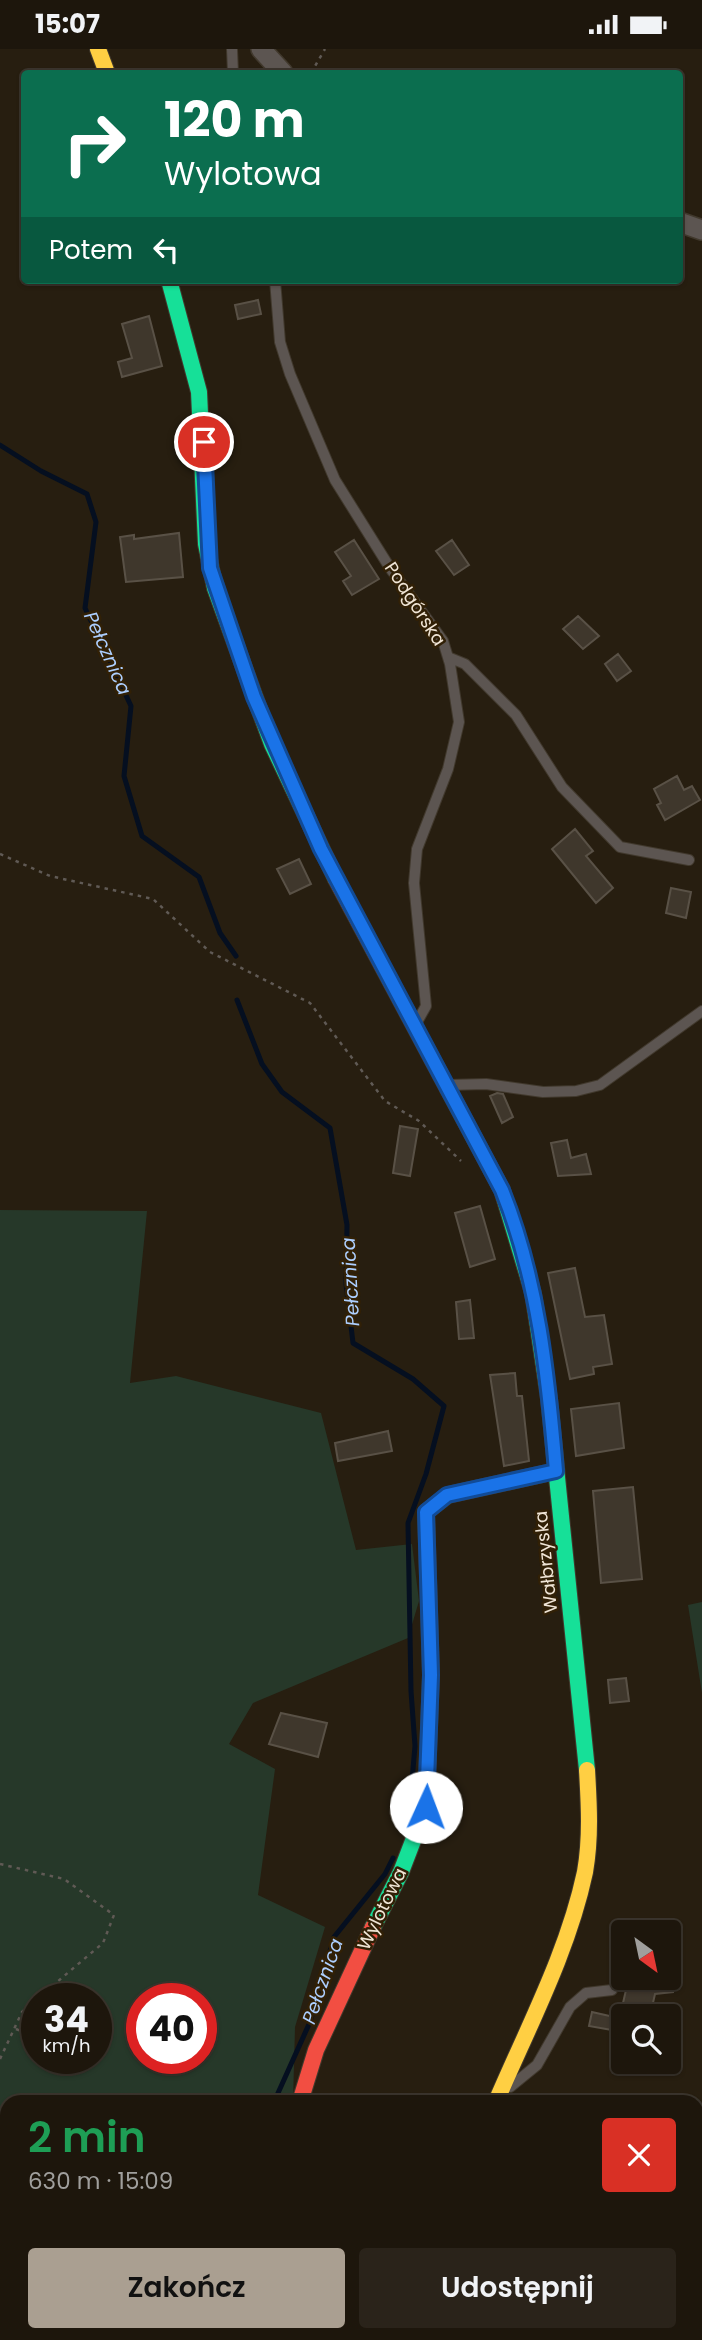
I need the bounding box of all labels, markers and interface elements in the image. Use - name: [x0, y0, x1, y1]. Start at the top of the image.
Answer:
- text: 15:07: [35, 6, 100, 42]
- text: 120 m: [164, 86, 305, 154]
- icon: right: [49, 98, 140, 189]
- text: Wylotowa: [164, 151, 322, 196]
- icon: left: [147, 231, 185, 269]
- text: Potem: [49, 232, 133, 268]
- pin: [174, 412, 234, 472]
- icon: arrive: [185, 423, 223, 461]
- street label: Podgórska: [379, 557, 452, 651]
- water label: Pełcznica: [77, 607, 138, 699]
- water label: Pełcznica: [335, 1237, 366, 1327]
- street label: Wałbrzyska: [528, 1510, 563, 1614]
- position arrow: [389, 1770, 463, 1844]
- street label: Wylotowa: [351, 1863, 412, 1954]
- north arrow: [611, 1920, 681, 1990]
- map controls: [611, 1920, 681, 2074]
- water label: Pełcznica: [295, 1935, 350, 2028]
- speed limit sign: 40: [126, 1983, 217, 2074]
- text: 34: [44, 1995, 89, 2044]
- button: search: [611, 2004, 681, 2074]
- text: km/h: [43, 2033, 90, 2058]
- text: 2 min: [28, 2108, 146, 2167]
- button: close: [602, 2118, 676, 2192]
- text: 630 m · 15:09: [28, 2165, 173, 2197]
- button: Zakończ: [28, 2248, 345, 2328]
- button: Udostępnij: [359, 2248, 676, 2328]

